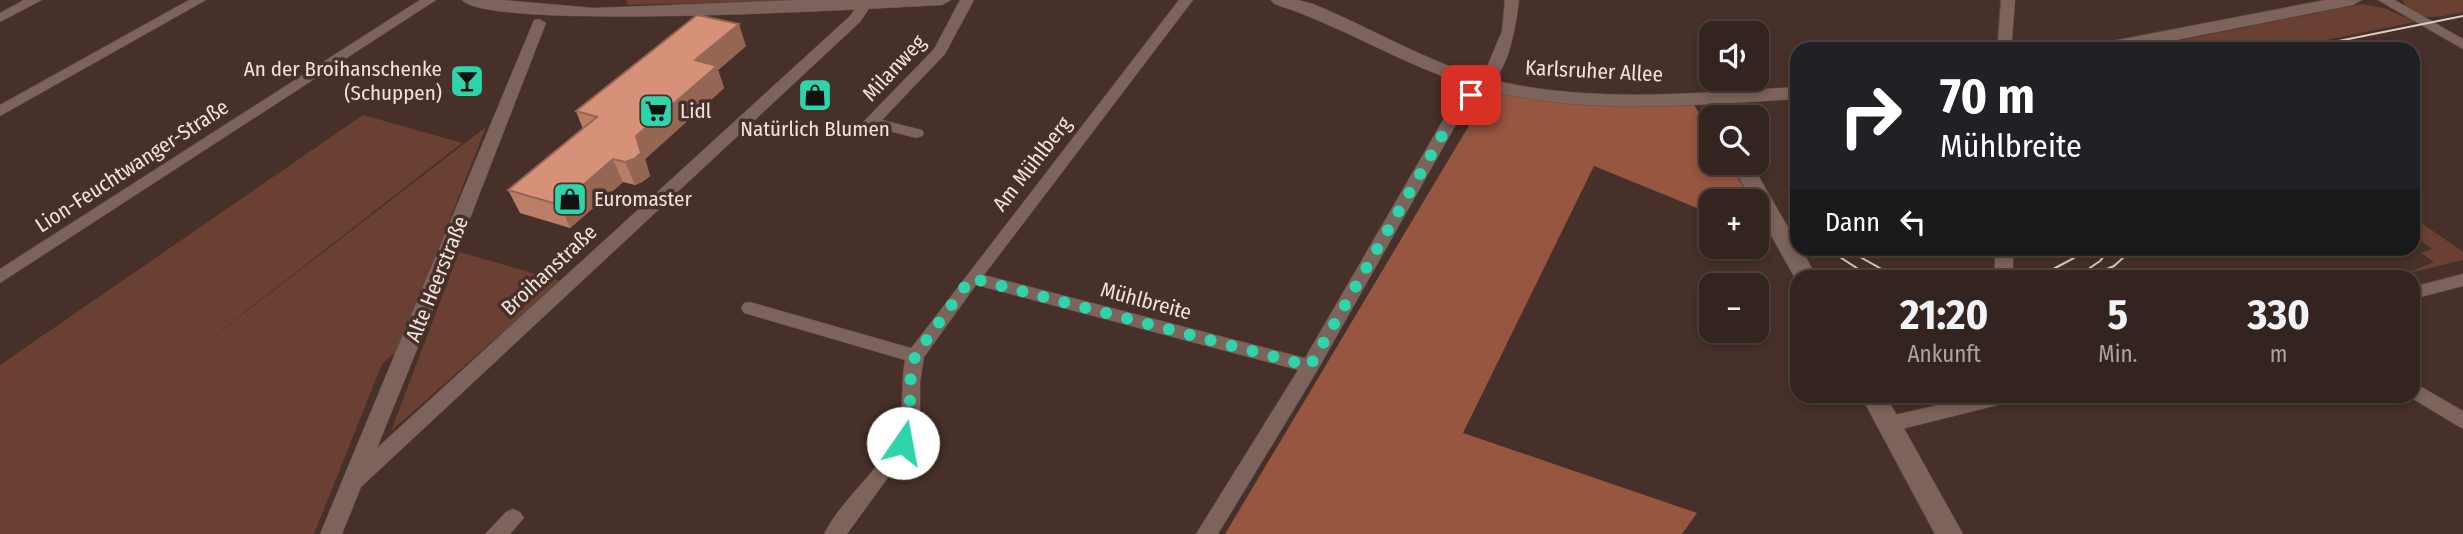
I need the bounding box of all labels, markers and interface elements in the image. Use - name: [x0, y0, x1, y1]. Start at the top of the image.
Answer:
- map controls: [1699, 21, 1769, 343]
- button: sound: [1699, 21, 1769, 91]
- street label: Milanweg: [857, 29, 931, 106]
- street label: Karlsruher Allee: [1524, 54, 1664, 88]
- place label: An der Broihanschenke (Schuppen): [244, 56, 442, 106]
- bar icon: An der Broihanschenke (Schuppen): [448, 62, 486, 100]
- pin: [1441, 65, 1501, 125]
- text: 70 m: [1940, 67, 2035, 126]
- icon: right: [1825, 70, 1916, 161]
- shop icon: Natürlich Blumen: [796, 76, 834, 114]
- icon: arrive: [1452, 76, 1490, 114]
- supermarket icon: Lidl: [637, 92, 675, 130]
- street label: Lion-Feuchtwanger-Straße: [30, 94, 234, 238]
- place label: Lidl: [680, 98, 712, 124]
- button: search: [1699, 105, 1769, 175]
- street label: Am Mühlberg: [987, 111, 1077, 217]
- place label: Natürlich Blumen: [740, 116, 890, 142]
- text: Mühlbreite: [1940, 127, 2082, 165]
- shop icon: Euromaster: [551, 180, 589, 218]
- place label: Euromaster: [594, 186, 692, 212]
- button: +: [1699, 189, 1769, 259]
- icon: left: [1894, 203, 1932, 241]
- text: Dann: [1825, 207, 1880, 238]
- street label: Alte Heerstraße: [400, 212, 474, 346]
- street label: Broihanstraße: [496, 219, 602, 321]
- button: −: [1699, 273, 1769, 343]
- street label: Mühlbreite: [1098, 276, 1194, 326]
- text: 21:20: [1900, 290, 1988, 340]
- text: 5: [2108, 290, 2128, 340]
- text: 330: [2247, 290, 2310, 340]
- text: Ankunft: [1907, 340, 1981, 368]
- text: Min.: [2098, 340, 2137, 368]
- text: m: [2270, 340, 2288, 368]
- position arrow: [866, 406, 940, 480]

